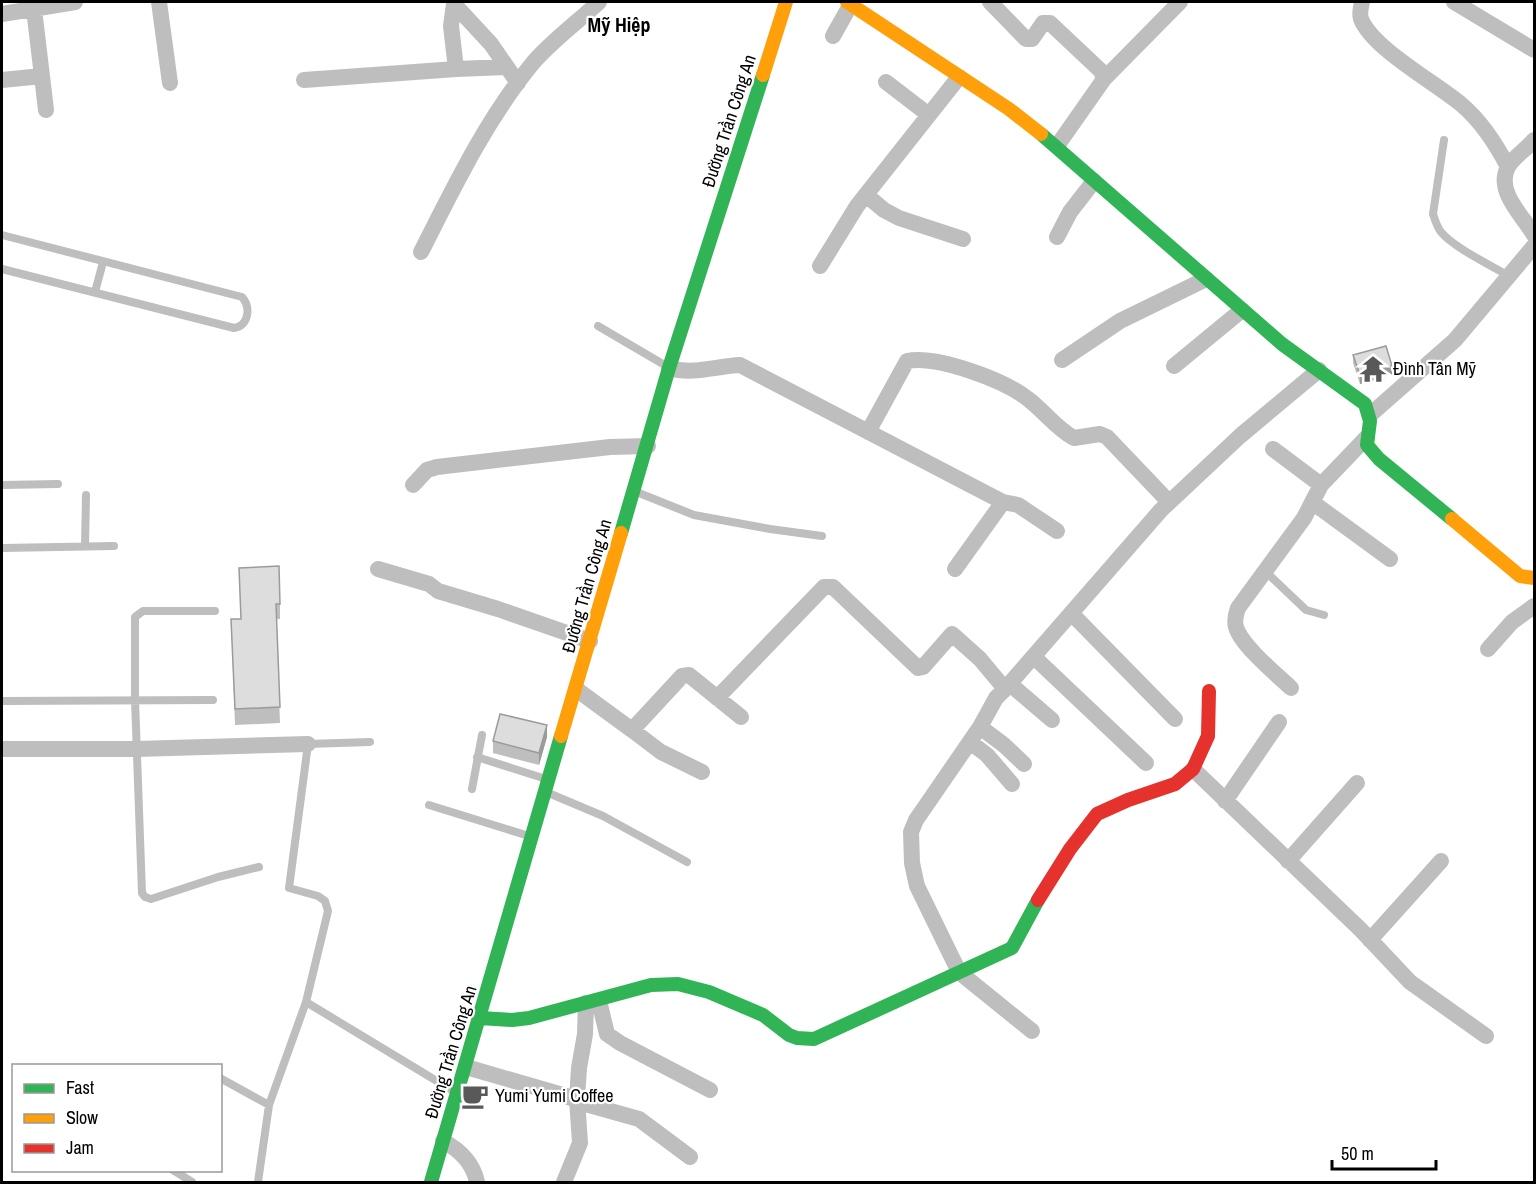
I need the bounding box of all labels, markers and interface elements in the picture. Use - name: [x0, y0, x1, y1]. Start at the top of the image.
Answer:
- district label: Mỹ Hiệp: [588, 11, 650, 38]
- street label: Đường Trần Công An: [695, 51, 762, 190]
- temple icon: Đình Tân Mỹ: [1358, 354, 1388, 384]
- place label: Đình Tân Mỹ: [1393, 356, 1477, 381]
- street label: Đường Trần Công An: [555, 516, 618, 656]
- street label: Đường Trần Công An: [418, 982, 483, 1121]
- legend: [12, 1064, 222, 1172]
- text: Fast: [66, 1075, 94, 1100]
- cafe icon: Yumi Yumi Coffee: [460, 1081, 490, 1111]
- place label: Yumi Yumi Coffee: [495, 1083, 613, 1108]
- text: Slow: [66, 1105, 98, 1130]
- scale bar: [1332, 1133, 1436, 1171]
- text: Jam: [66, 1135, 94, 1160]
- text: 50 m: [1341, 1141, 1374, 1166]

